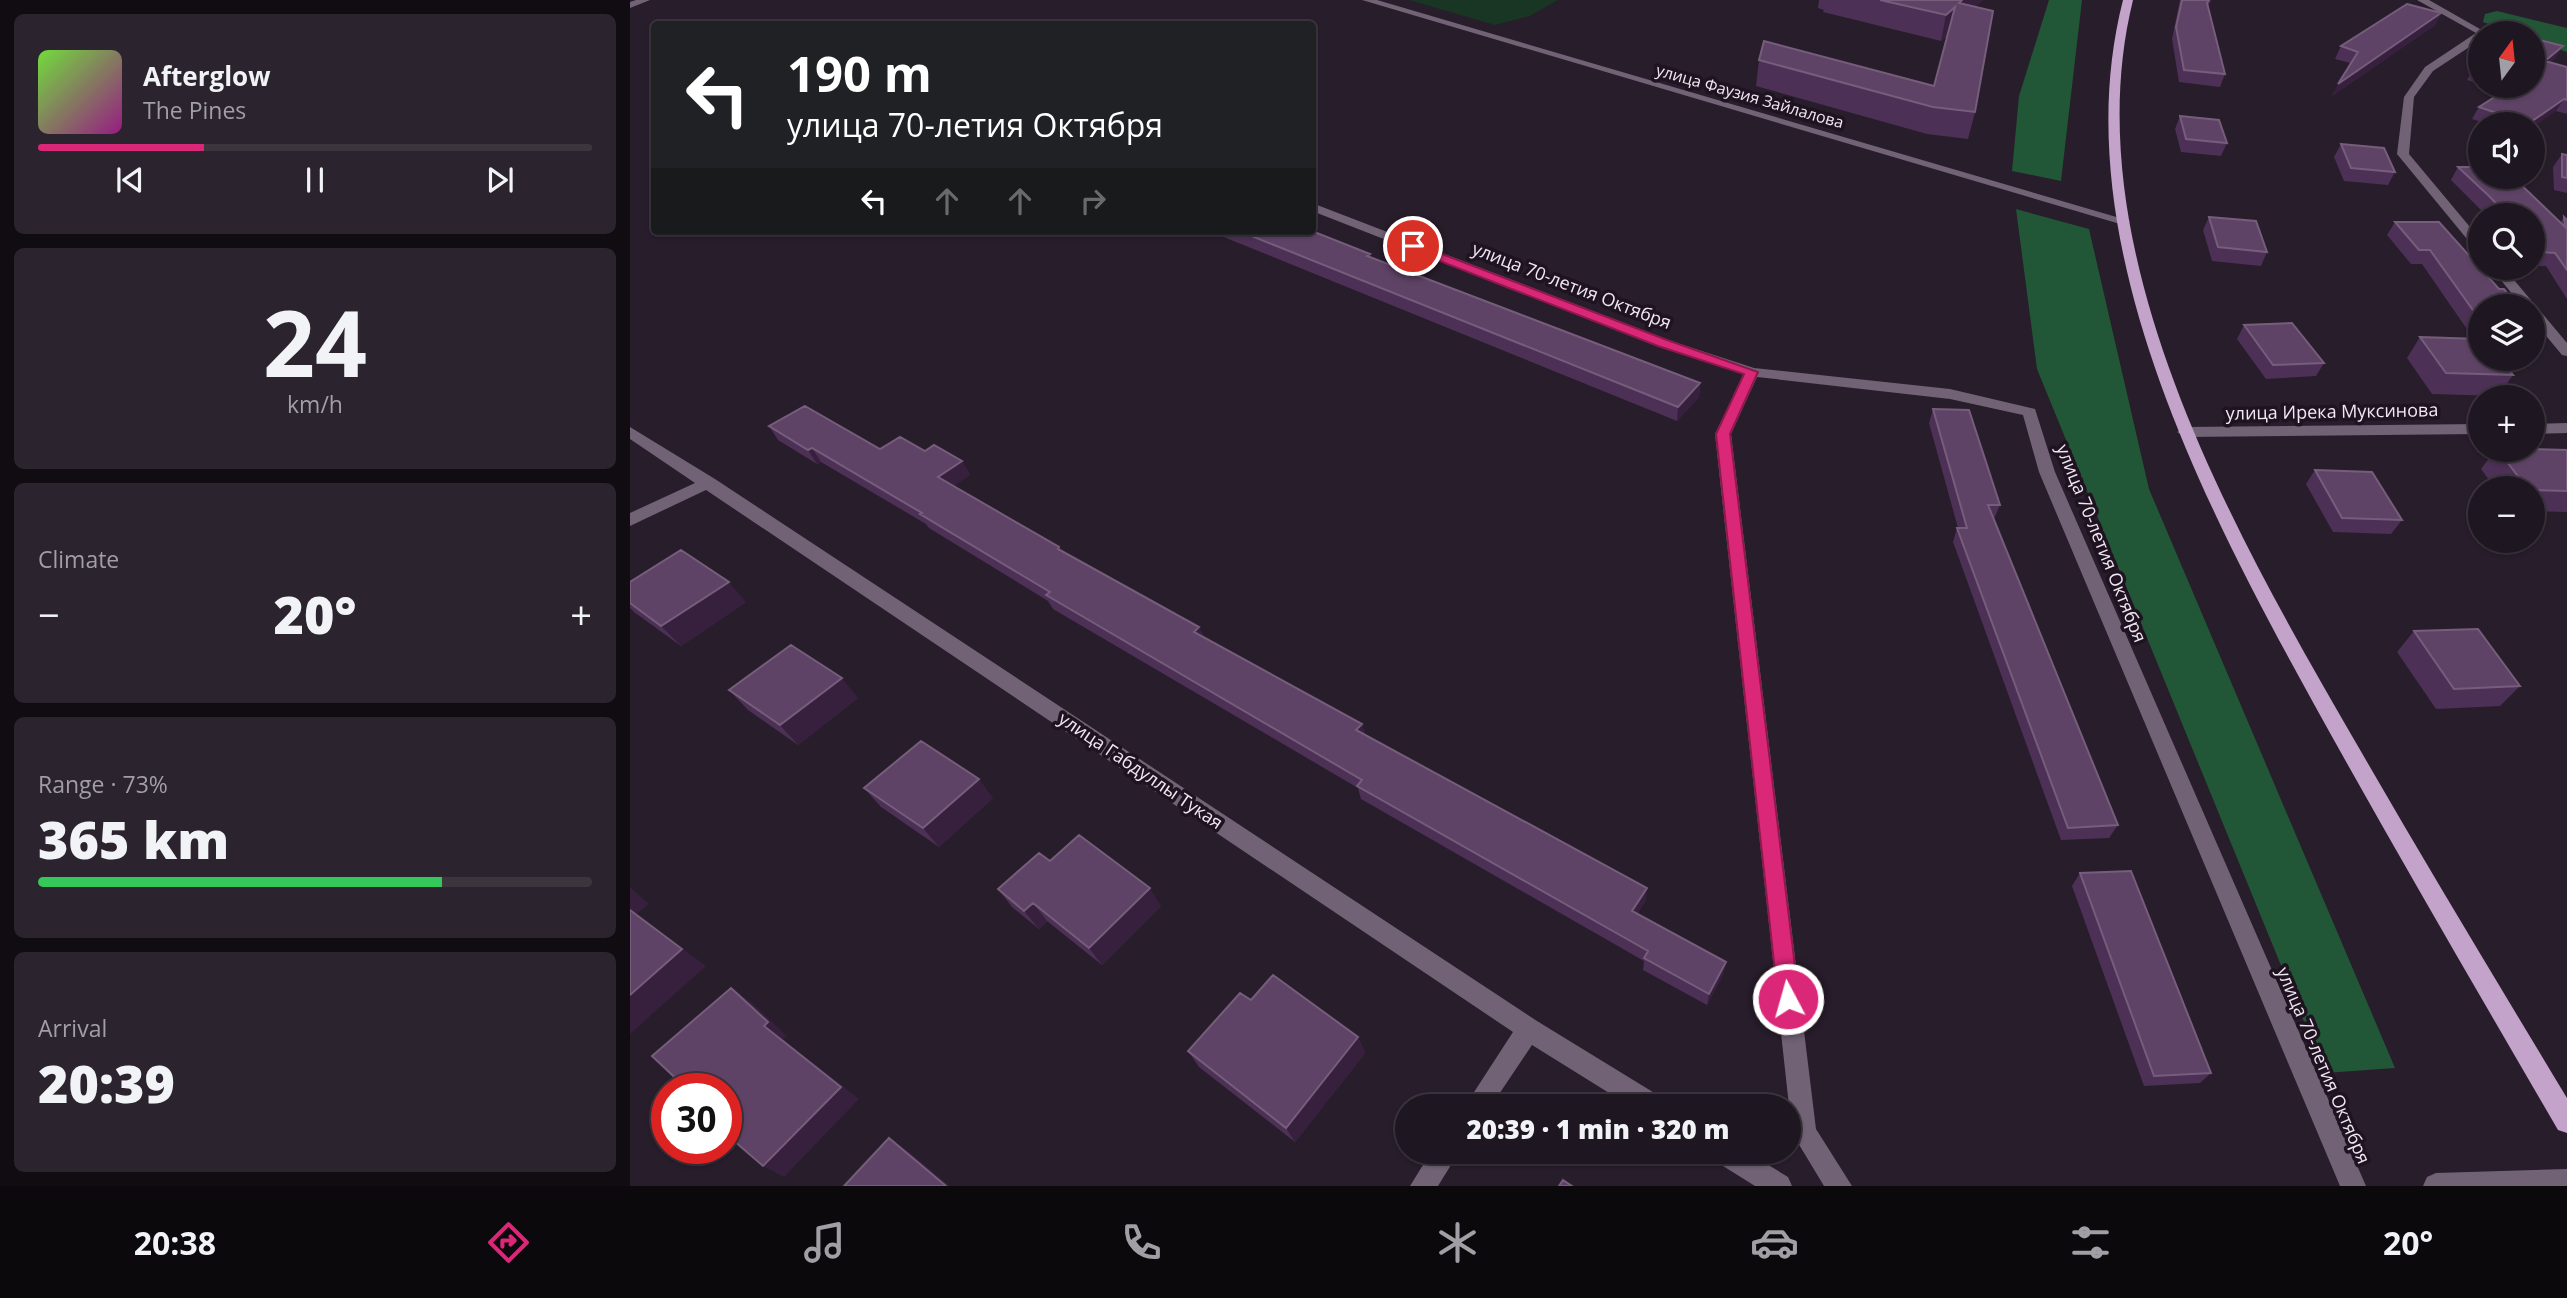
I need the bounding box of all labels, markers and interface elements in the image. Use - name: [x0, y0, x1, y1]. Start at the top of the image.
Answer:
- north arrow: [2468, 21, 2544, 98]
- map controls: [2468, 21, 2545, 553]
- text: 190 m: [787, 40, 932, 106]
- icon: left: [672, 49, 763, 140]
- text: Afterglow: [143, 58, 270, 94]
- street label: улица Фаузия Зайлалова: [1654, 59, 1846, 133]
- text: The Pines: [143, 94, 246, 126]
- text: улица 70-летия Октября: [787, 103, 1163, 146]
- button: sound: [2468, 112, 2545, 189]
- icon: previous: [111, 161, 149, 199]
- icon: pause: [296, 161, 334, 199]
- icon: next: [481, 161, 519, 199]
- icon: left: [855, 182, 893, 220]
- icon: ahead: [928, 182, 966, 220]
- icon: ahead: [1001, 182, 1039, 220]
- icon: right: [1074, 182, 1112, 220]
- button: search: [2468, 203, 2545, 280]
- pin: [1383, 216, 1443, 276]
- icon: arrive: [1394, 227, 1432, 265]
- street label: улица 70-летия Октября: [1469, 236, 1675, 334]
- text: 24: [263, 280, 367, 404]
- button: layers: [2468, 294, 2545, 371]
- button: +: [2468, 385, 2545, 462]
- text: km/h: [287, 388, 343, 420]
- street label: улица Ирека Муксинова: [2226, 397, 2438, 425]
- street label: улица 70-летия Октября: [2051, 440, 2153, 646]
- button: −: [2468, 476, 2545, 553]
- text: Climate: [38, 543, 119, 575]
- text: 20°: [274, 578, 356, 649]
- text: −: [38, 588, 60, 640]
- text: +: [570, 588, 592, 640]
- street label: улица Габдуллы Тукая: [1054, 706, 1228, 834]
- text: Range · 73%: [38, 768, 168, 800]
- text: 365 km: [38, 803, 229, 874]
- position arrow: [1751, 962, 1825, 1036]
- street label: улица 70-летия Октября: [2272, 963, 2376, 1167]
- text: Arrival: [38, 1012, 107, 1044]
- text: 20:39: [38, 1047, 175, 1118]
- speed limit sign: 30: [651, 1073, 742, 1164]
- text: 20:39 · 1 min · 320 m: [1467, 1111, 1729, 1147]
- icon: directions: [484, 1218, 533, 1267]
- icon: music: [800, 1218, 849, 1267]
- icon: phone: [1117, 1218, 1166, 1267]
- icon: climate: [1433, 1218, 1482, 1267]
- icon: car: [1750, 1218, 1799, 1267]
- icon: filters: [2066, 1218, 2115, 1267]
- text: 20:38: [134, 1221, 216, 1264]
- text: 20°: [2383, 1221, 2433, 1264]

